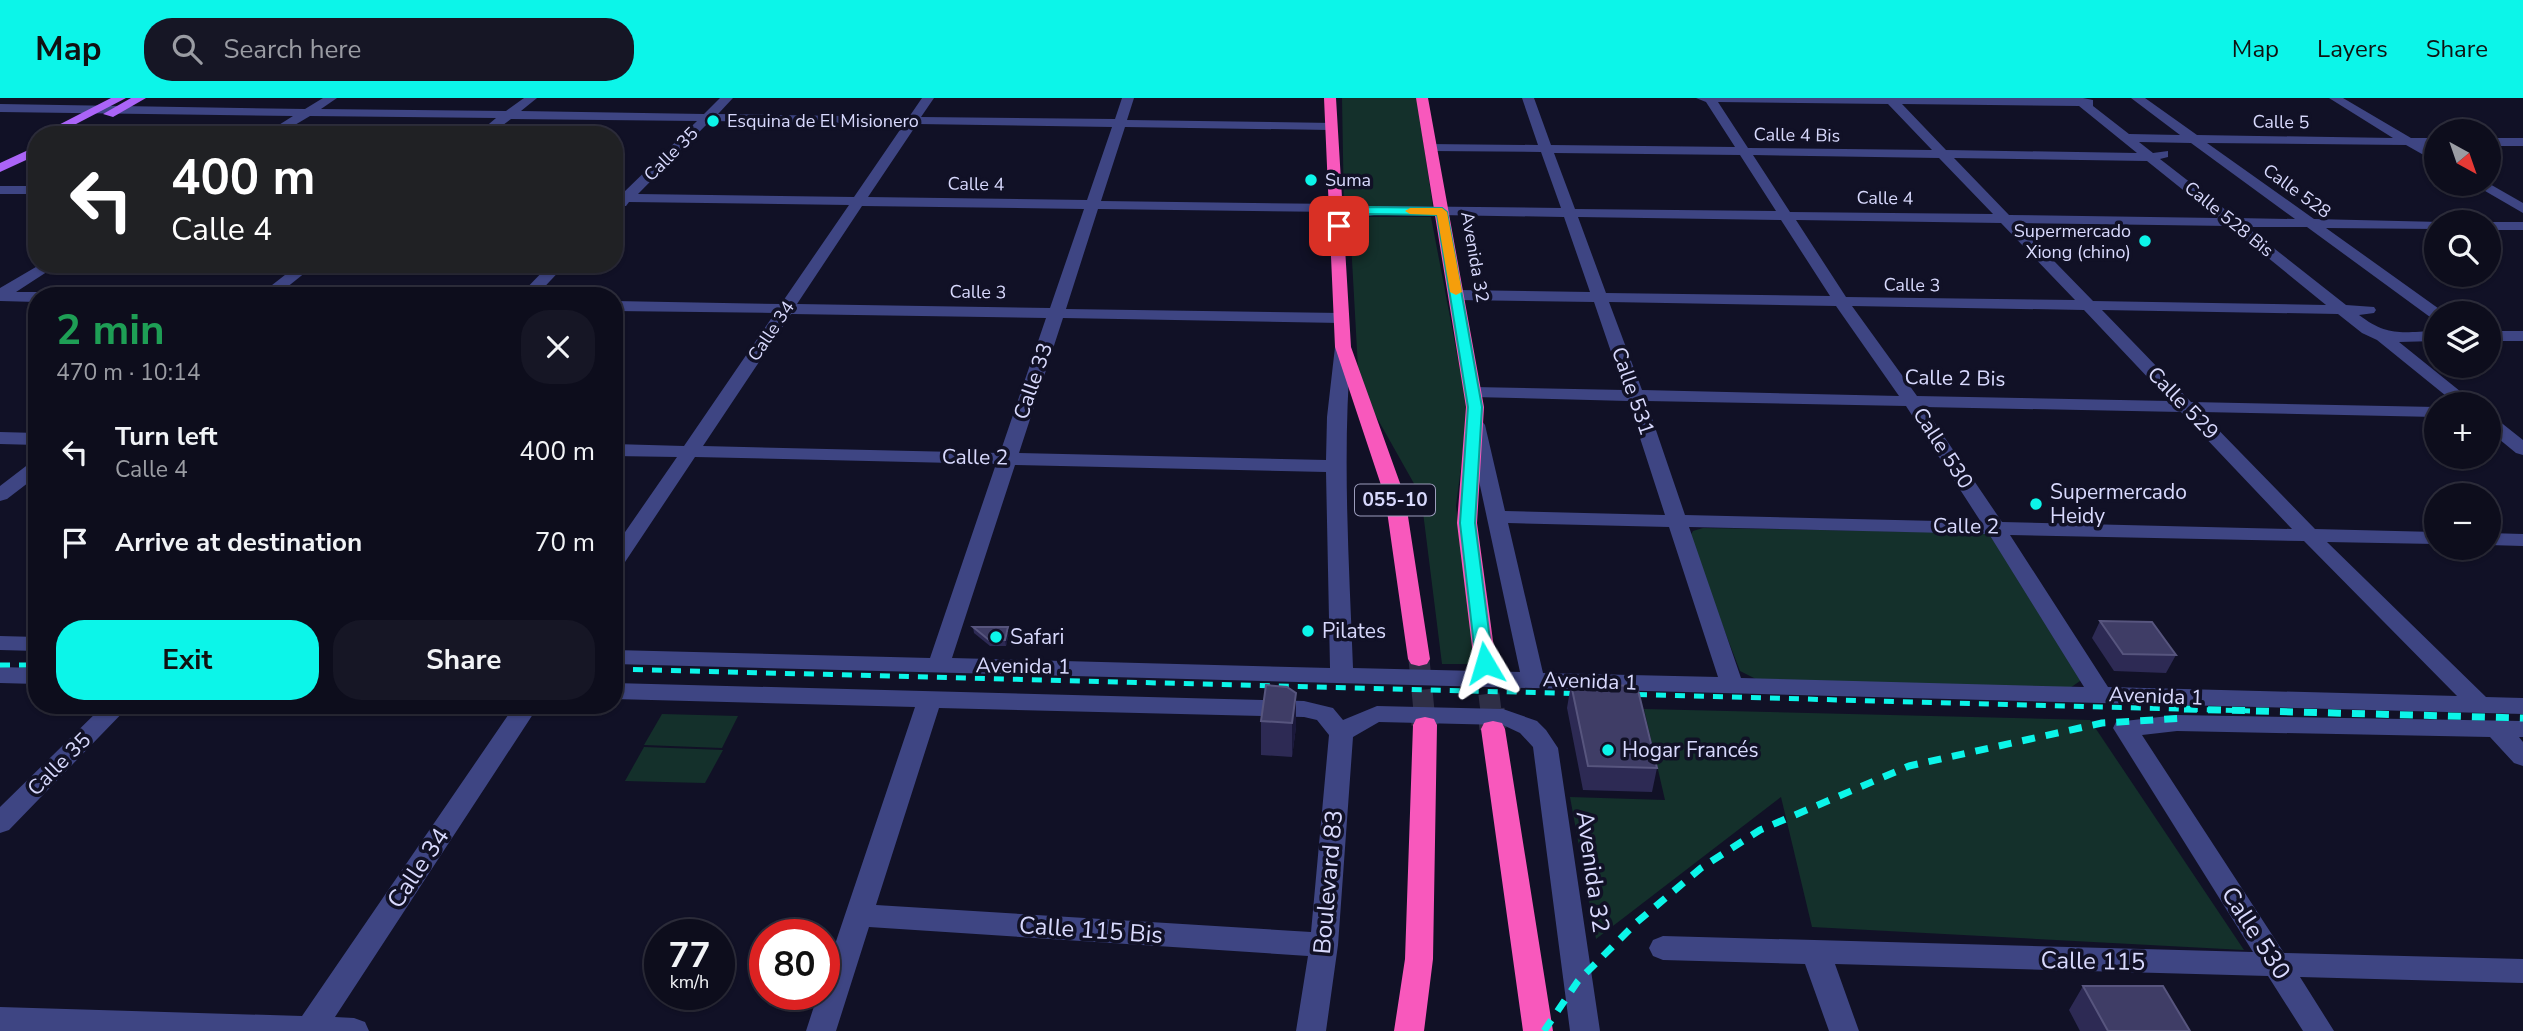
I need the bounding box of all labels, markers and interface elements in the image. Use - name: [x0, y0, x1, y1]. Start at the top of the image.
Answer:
- search box: [144, 18, 634, 81]
- text: Map: [35, 27, 102, 72]
- icon: search: [168, 30, 206, 68]
- text: Search here: [224, 32, 361, 67]
- text: Map: [2232, 33, 2279, 65]
- text: Layers: [2317, 33, 2388, 65]
- text: Share: [2426, 33, 2488, 65]
- place label: Esquina de El Misionero: [727, 109, 919, 133]
- street label: Calle 5: [2252, 110, 2310, 134]
- marker: Esquina de El Misionero: [705, 113, 721, 129]
- north arrow: [2424, 119, 2501, 196]
- map controls: [2424, 119, 2501, 560]
- street label: Calle 35: [639, 122, 703, 186]
- street label: Calle 4 Bis: [1754, 122, 1840, 148]
- text: 400 m: [171, 144, 315, 211]
- icon: left: [56, 154, 147, 245]
- street label: Calle 528: [2258, 158, 2336, 224]
- place label: Suma: [1325, 168, 1371, 192]
- street label: Calle 4: [947, 172, 1005, 196]
- marker: Suma: [1303, 172, 1319, 188]
- street label: Calle 528 Bis: [2179, 176, 2279, 262]
- street label: Calle 4: [1856, 186, 1914, 210]
- pin: [1309, 196, 1369, 256]
- icon: arrive: [1320, 207, 1358, 245]
- text: Calle 4: [171, 208, 272, 251]
- street label: Avenida 32: [1455, 210, 1495, 304]
- button: search: [2424, 210, 2501, 287]
- place label: Supermercado Xiong (chino): [2014, 219, 2131, 264]
- marker: Supermercado Xiong (chino): [2137, 233, 2153, 249]
- street label: Calle 3: [1883, 273, 1941, 297]
- street label: Calle 3: [949, 280, 1007, 304]
- street label: Calle 34: [742, 296, 800, 366]
- button: layers: [2424, 301, 2501, 378]
- text: 2 min: [56, 302, 165, 359]
- button: close: [521, 310, 595, 384]
- street label: Calle 33: [1007, 339, 1059, 423]
- street label: Calle 531: [1605, 343, 1661, 439]
- text: 470 m · 10:14: [56, 357, 201, 388]
- street label: Calle 529: [2141, 360, 2225, 446]
- street label: Calle 2 Bis: [1904, 363, 2006, 393]
- button: +: [2424, 392, 2501, 469]
- street label: Calle 530: [1906, 402, 1980, 494]
- text: Turn left: [115, 419, 218, 454]
- icon: left: [56, 433, 94, 471]
- text: 400 m: [519, 434, 595, 469]
- street label: Calle 2: [942, 442, 1008, 472]
- text: Calle 4: [115, 454, 188, 485]
- place label: Supermercado Heidy: [2050, 478, 2187, 530]
- button: −: [2424, 483, 2501, 560]
- road number: 055-10: [1355, 484, 1435, 516]
- marker: Supermercado Heidy: [2028, 496, 2044, 512]
- street label: Calle 2: [1933, 511, 1999, 541]
- icon: arrive: [56, 524, 94, 562]
- text: Arrive at destination: [115, 525, 362, 560]
- text: 70 m: [535, 525, 595, 560]
- place label: Pilates: [1322, 617, 1386, 645]
- button: Exit: [56, 620, 319, 700]
- button: Share: [333, 620, 595, 700]
- place label: Safari: [1010, 623, 1064, 651]
- marker: Pilates: [1300, 623, 1316, 639]
- position arrow: [1448, 626, 1522, 700]
- marker: Safari: [988, 629, 1004, 645]
- street label: Avenida 1: [975, 651, 1071, 681]
- street label: Avenida 1: [1542, 665, 1638, 697]
- street label: Avenida 1: [2108, 680, 2204, 712]
- street label: Calle 35: [21, 726, 97, 802]
- place label: Hogar Francés: [1622, 736, 1759, 764]
- marker: Hogar Francés: [1600, 742, 1616, 758]
- street label: Boulevard 83: [1306, 808, 1350, 956]
- street label: Avenida 32: [1569, 809, 1617, 935]
- street label: Calle 34: [379, 822, 457, 914]
- street label: Calle 530: [2214, 880, 2298, 986]
- street label: Calle 115 Bis: [1018, 909, 1164, 951]
- speed limit sign: 80: [749, 919, 840, 1010]
- text: 77: [668, 932, 711, 979]
- street label: Calle 115: [2040, 944, 2146, 978]
- text: km/h: [670, 970, 709, 994]

